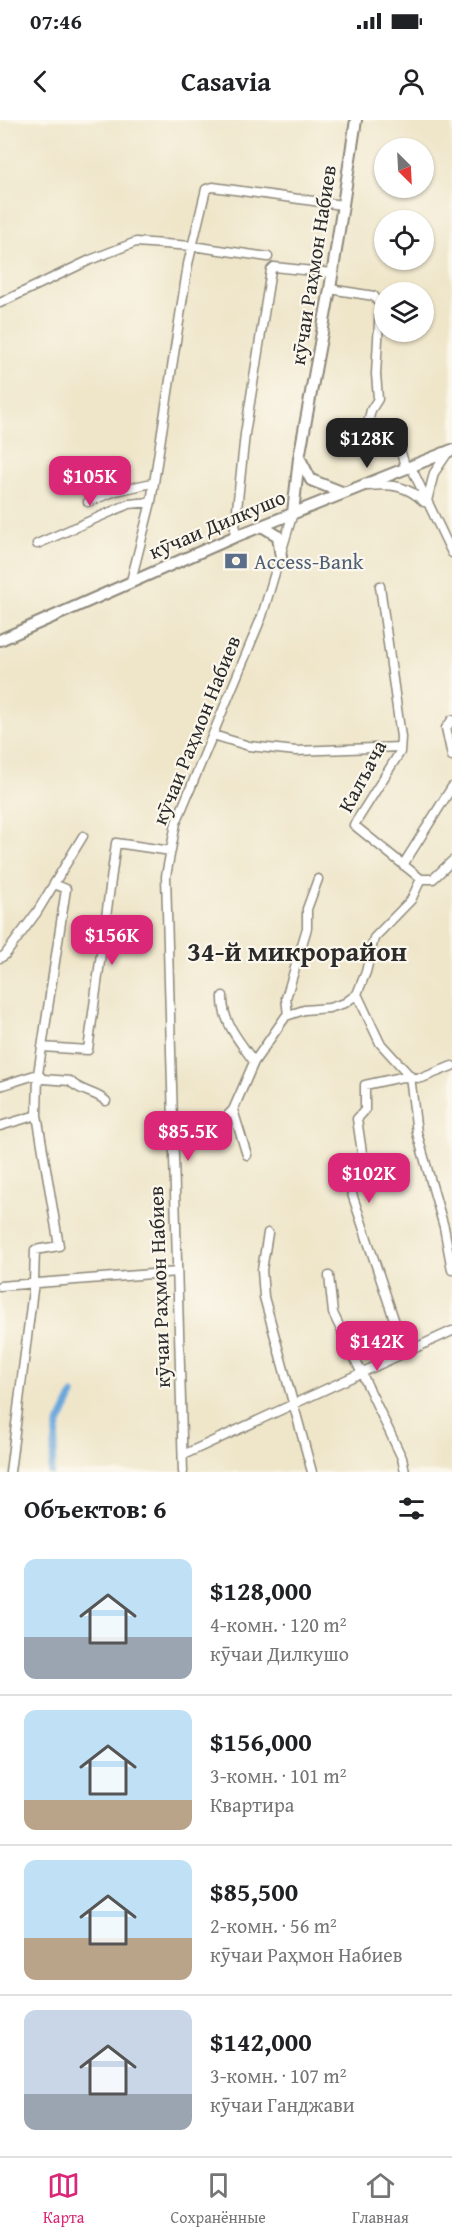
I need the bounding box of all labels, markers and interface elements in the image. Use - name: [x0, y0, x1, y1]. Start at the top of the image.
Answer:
- text: 07:46: [30, 5, 82, 37]
- text: Casavia: [181, 61, 271, 101]
- icon: back: [24, 65, 57, 98]
- icon: person: [395, 65, 428, 98]
- north arrow: [374, 138, 434, 198]
- map controls: [374, 138, 434, 342]
- street label: кӯчаи Раҳмон Набиев: [282, 163, 344, 367]
- button: locate: [374, 210, 434, 270]
- button: layers: [374, 282, 434, 342]
- pin: $128K: [325, 418, 409, 469]
- text: $128K: [340, 423, 394, 452]
- pin: $105K: [48, 456, 132, 507]
- text: $105K: [63, 461, 117, 490]
- street label: кӯчаи Дилкушо: [144, 481, 290, 567]
- place label: Access-Bank: [254, 546, 364, 577]
- bank icon: Access-Bank: [223, 548, 249, 574]
- street label: кӯчаи Раҳмон Набиев: [144, 631, 248, 829]
- street label: Калъача: [330, 734, 394, 818]
- pin: $156K: [70, 915, 154, 966]
- text: $156K: [85, 920, 139, 949]
- district label: 34-й микрорайон: [187, 931, 407, 971]
- pin: $85.5K: [139, 1111, 237, 1162]
- text: $85.5K: [158, 1116, 218, 1145]
- pin: $102K: [327, 1153, 411, 1204]
- text: $102K: [342, 1158, 396, 1187]
- street label: кӯчаи Раҳмон Набиев: [140, 1185, 178, 1389]
- pin: $142K: [335, 1321, 419, 1372]
- text: $142K: [350, 1326, 404, 1355]
- text: Объектов: 6: [24, 1489, 167, 1528]
- icon: filters: [395, 1492, 428, 1525]
- text: $128,000: [210, 1571, 312, 1610]
- icon: home: [72, 1583, 144, 1655]
- text: 4-комн. · 120 m²: [210, 1610, 346, 1639]
- text: кӯчаи Дилкушо: [210, 1639, 349, 1668]
- text: $156,000: [210, 1722, 312, 1761]
- icon: home: [72, 1734, 144, 1806]
- text: 3-комн. · 101 m²: [210, 1761, 346, 1790]
- text: Квартира: [210, 1790, 294, 1819]
- text: $85,500: [210, 1872, 298, 1911]
- icon: home: [72, 1884, 144, 1956]
- text: 2-комн. · 56 m²: [210, 1911, 337, 1940]
- text: кӯчаи Раҳмон Набиев: [210, 1940, 402, 1969]
- text: $142,000: [210, 2022, 312, 2061]
- icon: home: [72, 2034, 144, 2106]
- text: 3-комн. · 107 m²: [210, 2061, 346, 2090]
- text: кӯчаи Ганджави: [210, 2090, 355, 2119]
- tab: Карта: [43, 2169, 84, 2229]
- tab: Сохранённые: [171, 2169, 266, 2229]
- tab: Главная: [352, 2169, 409, 2229]

